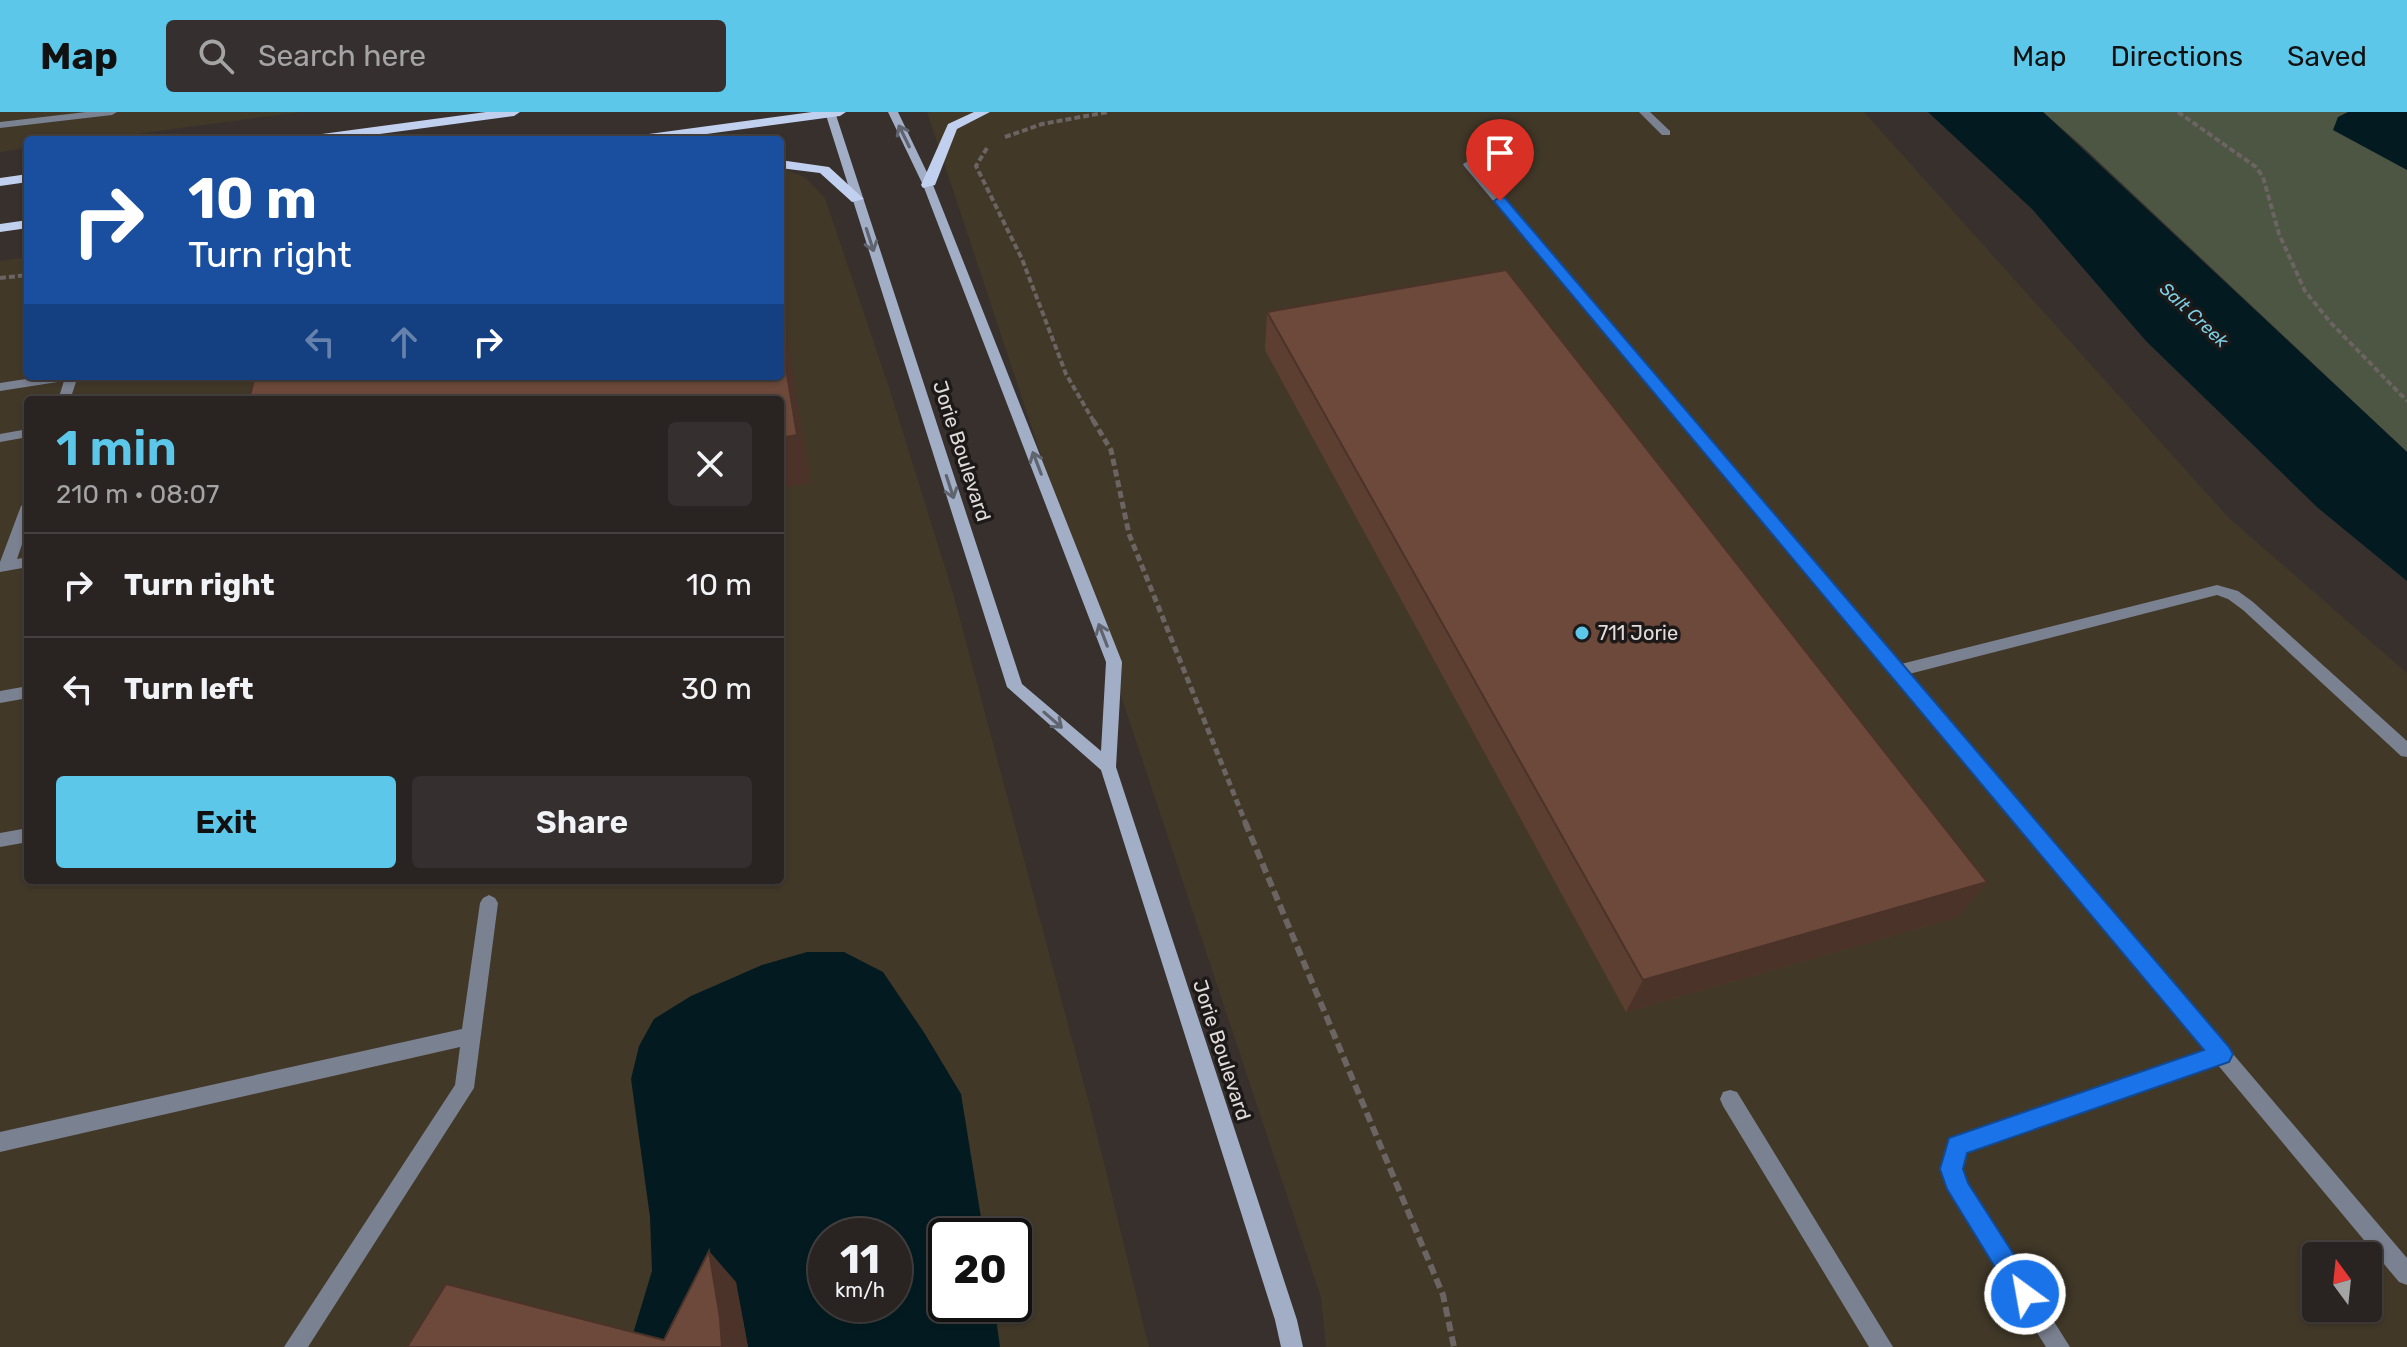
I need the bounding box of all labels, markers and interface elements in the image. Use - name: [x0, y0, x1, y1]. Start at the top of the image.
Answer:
- search box: [166, 20, 726, 92]
- text: Map: [40, 33, 118, 79]
- icon: search: [194, 34, 238, 78]
- text: Search here: [258, 38, 426, 74]
- text: Map: [2012, 40, 2066, 73]
- text: Directions: [2110, 40, 2243, 73]
- text: Saved: [2287, 40, 2367, 73]
- pin: [1466, 119, 1534, 201]
- one-way arrow: [896, 125, 912, 149]
- icon: arrive: [1478, 131, 1522, 175]
- text: 10 m: [188, 166, 317, 232]
- icon: right: [56, 168, 160, 272]
- one-way arrow: [864, 227, 878, 252]
- text: Turn right: [188, 233, 352, 276]
- water label: Salt Creek: [2155, 278, 2233, 353]
- icon: left: [298, 320, 342, 364]
- icon: ahead: [382, 320, 426, 364]
- icon: right: [466, 320, 510, 364]
- street label: Jorie Boulevard: [928, 378, 996, 524]
- text: 1 min: [56, 420, 177, 477]
- button: close: [668, 422, 752, 506]
- one-way arrow: [1029, 451, 1043, 476]
- one-way arrow: [944, 475, 959, 500]
- text: 210 m · 08:07: [56, 479, 219, 510]
- icon: right: [56, 563, 100, 607]
- text: Turn right: [124, 567, 275, 603]
- text: 10 m: [686, 567, 752, 603]
- place label: 711 Jorie: [1598, 621, 1678, 645]
- one-way arrow: [1095, 623, 1109, 648]
- marker: 711 Jorie: [1573, 624, 1591, 642]
- icon: left: [56, 667, 100, 711]
- text: Turn left: [124, 671, 254, 707]
- text: 30 m: [681, 671, 752, 707]
- one-way arrow: [1042, 711, 1063, 729]
- button: Exit: [56, 776, 396, 868]
- button: Share: [412, 776, 752, 868]
- street label: Jorie Boulevard: [1188, 977, 1256, 1123]
- speed limit sign: 20: [928, 1218, 1032, 1322]
- text: 11: [840, 1236, 880, 1283]
- north arrow: [2302, 1242, 2382, 1322]
- map controls: [2302, 1242, 2382, 1322]
- position arrow: [1983, 1252, 2067, 1336]
- text: km/h: [835, 1278, 885, 1302]

